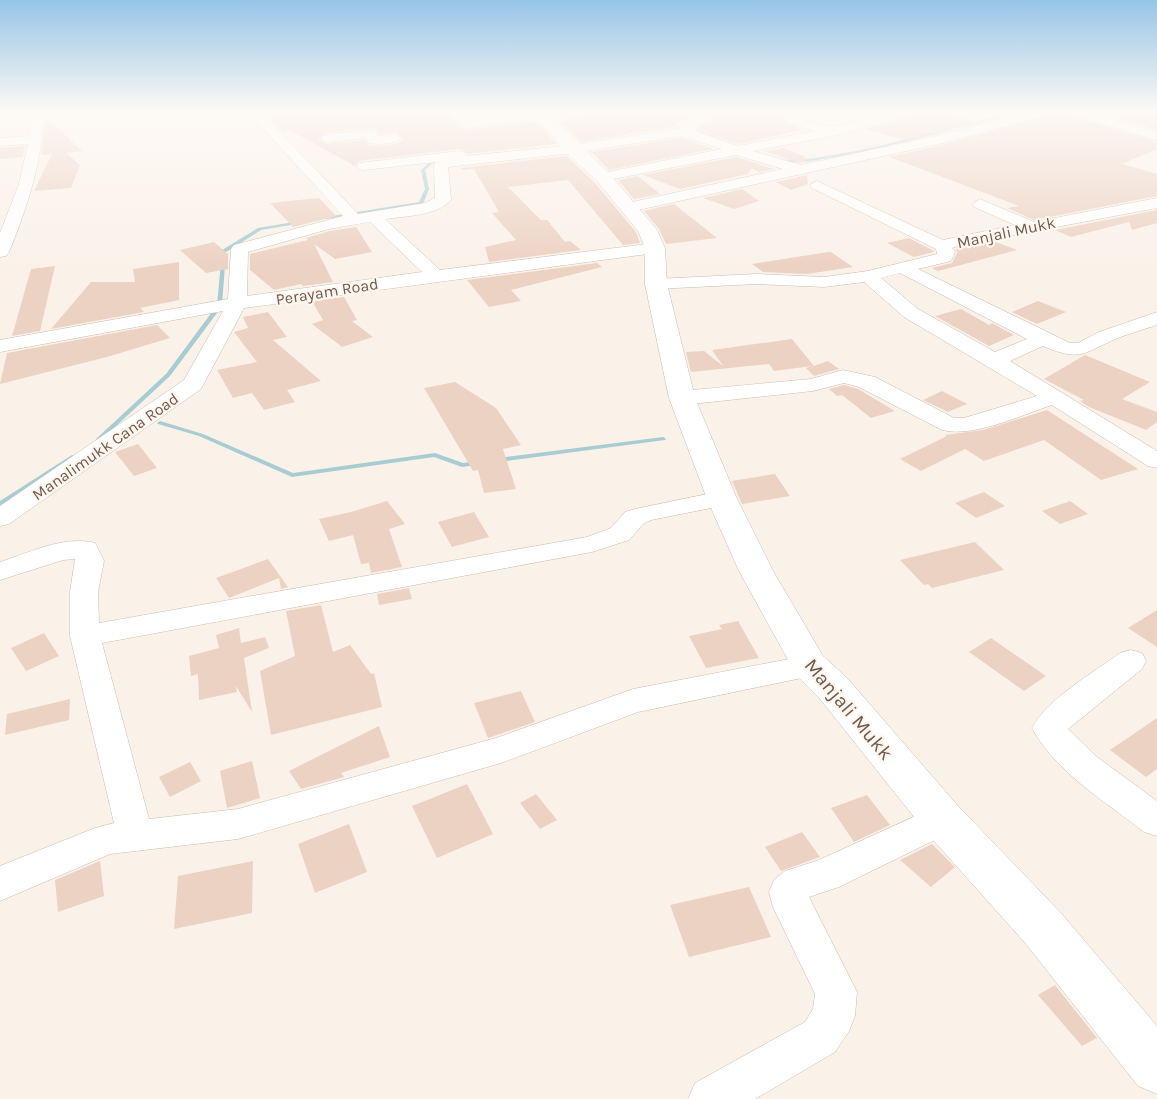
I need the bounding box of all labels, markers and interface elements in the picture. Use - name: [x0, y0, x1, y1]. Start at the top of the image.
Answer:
- street label: Manjali Mukk: [955, 213, 1057, 252]
- street label: Perayam Road: [274, 274, 380, 309]
- street label: Manalimukk Cana Road: [28, 389, 182, 504]
- street label: Manjali Mukk: [800, 654, 898, 765]

